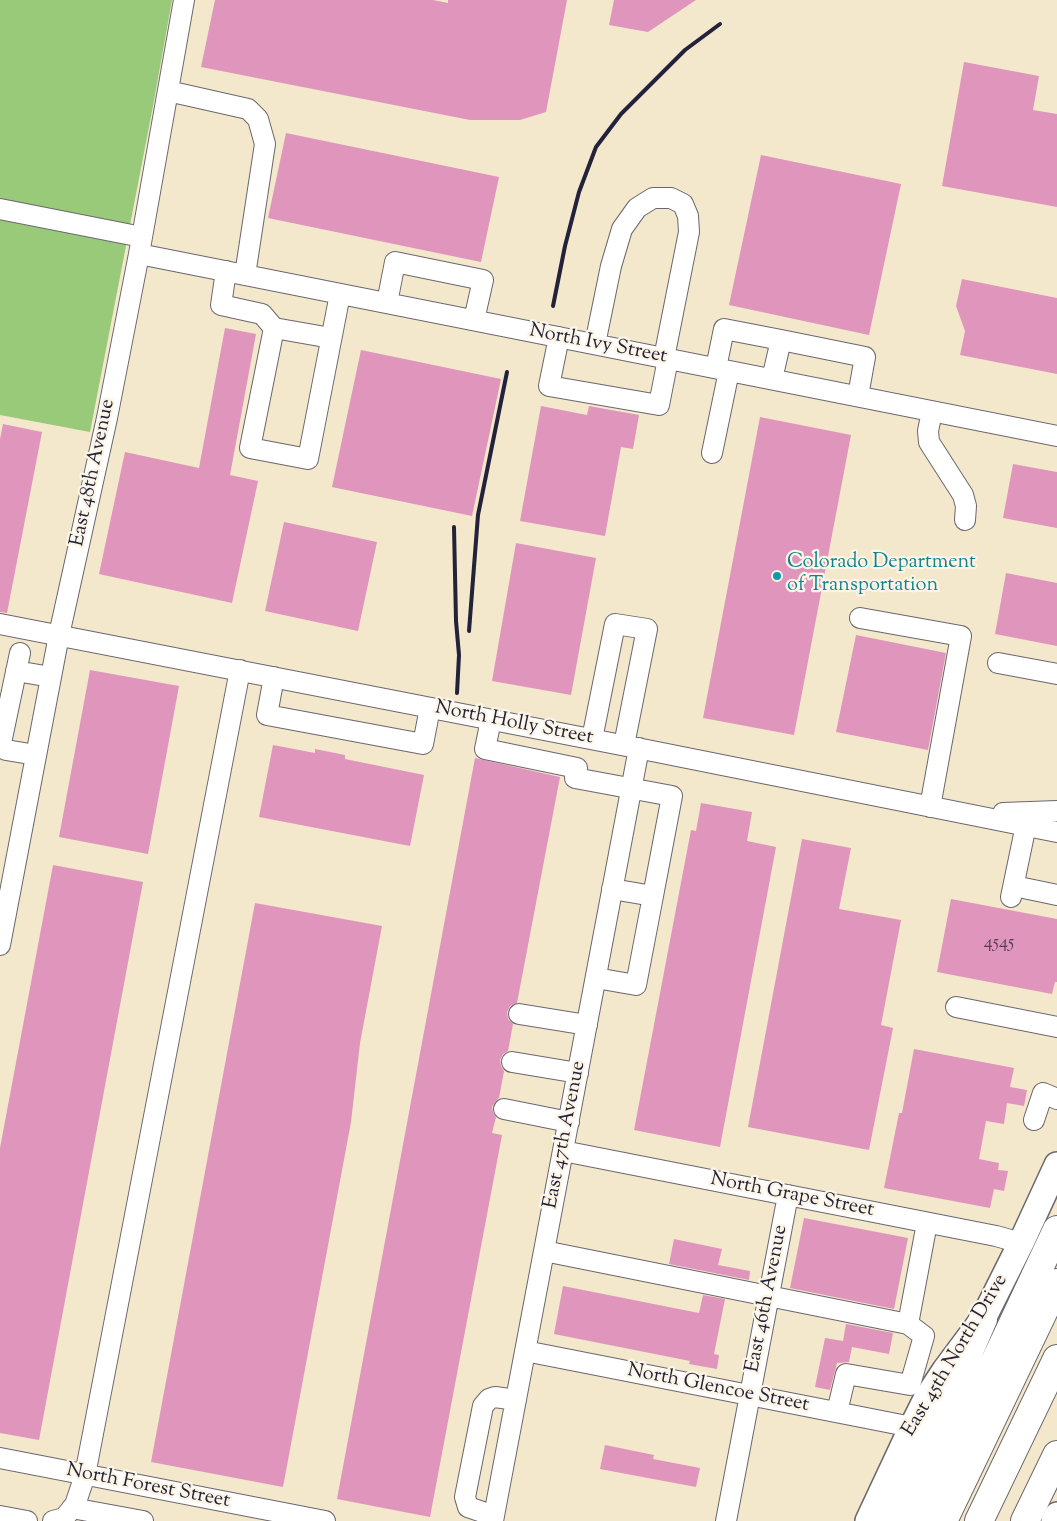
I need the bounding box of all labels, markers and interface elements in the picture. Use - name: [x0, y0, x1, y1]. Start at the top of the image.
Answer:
- street label: North Ivy Street: [527, 320, 669, 370]
- street label: East 48th Avenue: [67, 397, 121, 549]
- place label: Colorado Department of Transportation: [787, 552, 976, 599]
- marker: Colorado Department of Transportation: [771, 570, 783, 582]
- street label: North Holly Street: [433, 697, 595, 751]
- house number: 4545: [984, 933, 1014, 955]
- street label: East 47th Avenue: [540, 1059, 592, 1211]
- street label: North Grape Street: [708, 1168, 876, 1224]
- street label: East 46th Avenue: [742, 1223, 794, 1375]
- street label: East 45th North Drive: [898, 1270, 1014, 1442]
- street label: North Glencoe Street: [625, 1360, 811, 1418]
- street label: North Forest Street: [64, 1459, 232, 1515]

